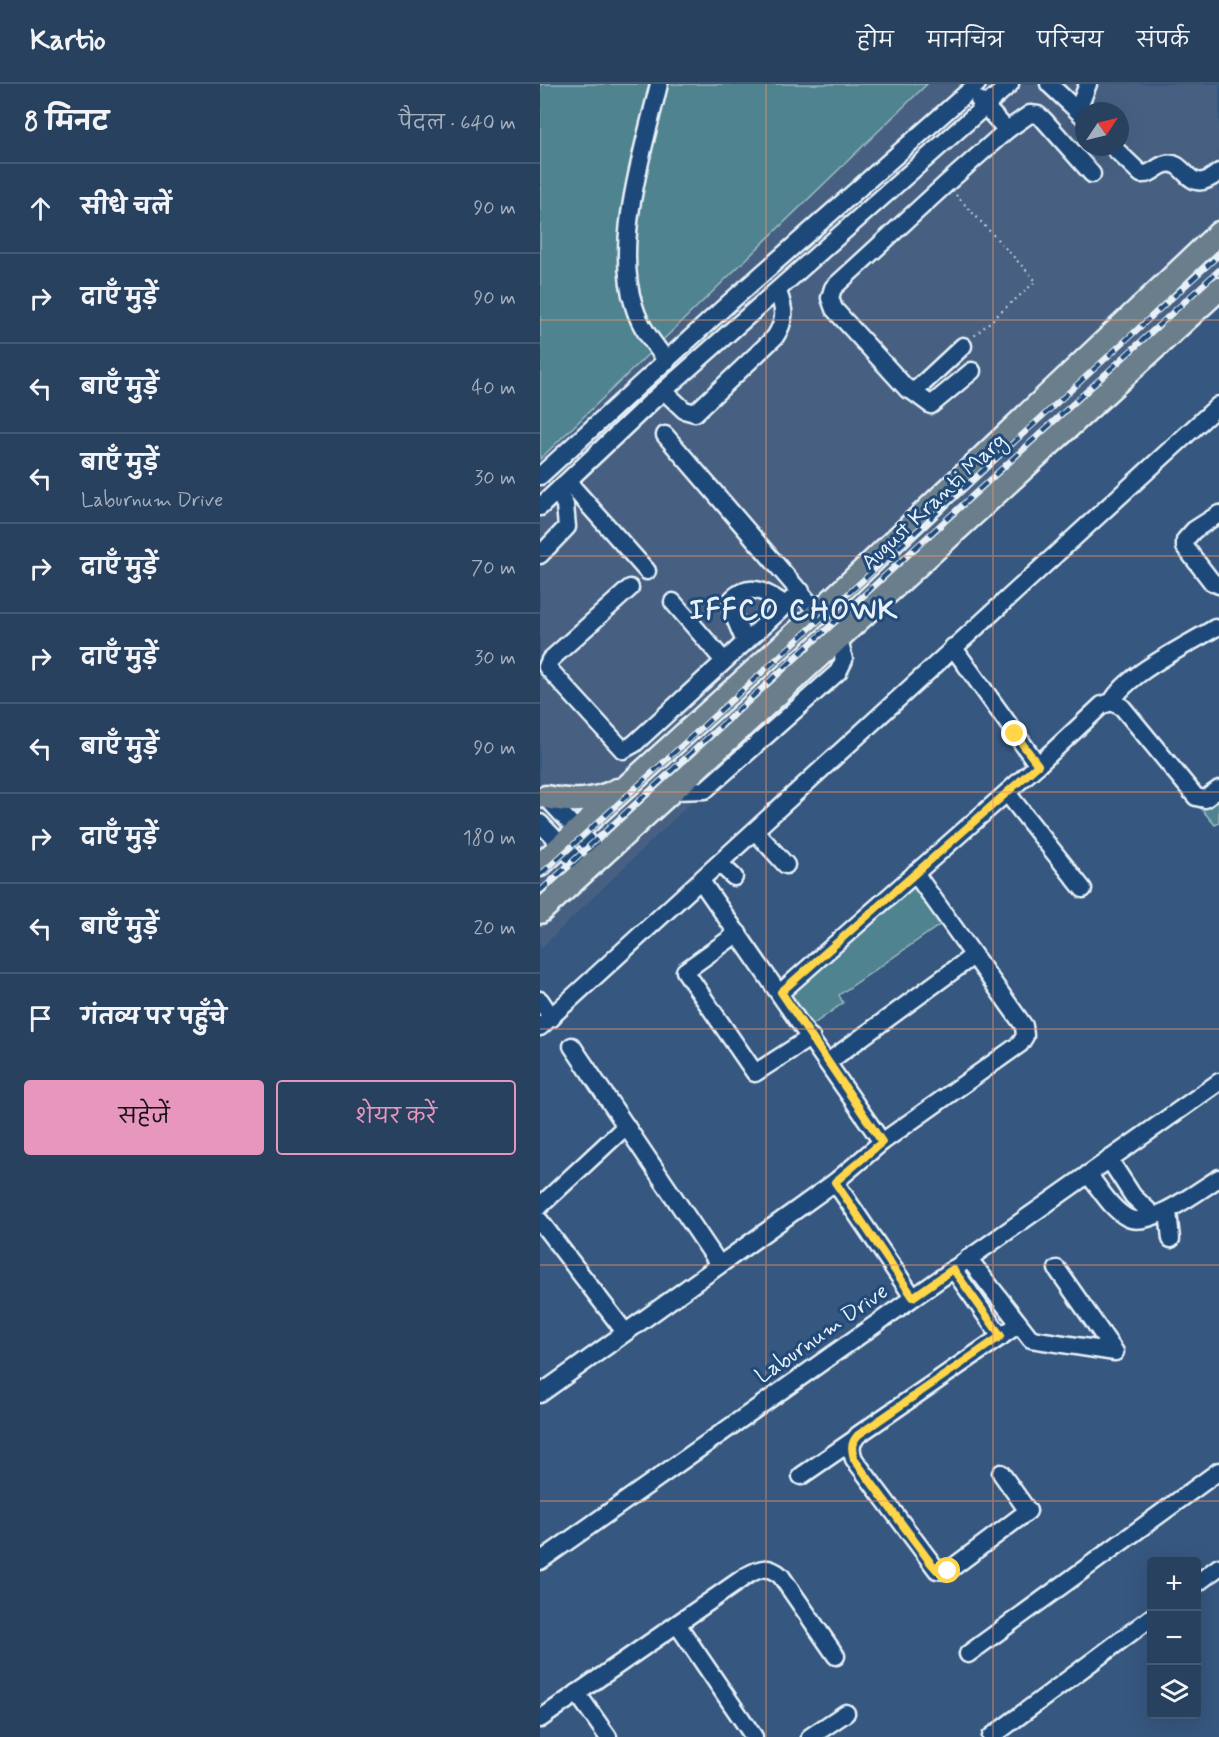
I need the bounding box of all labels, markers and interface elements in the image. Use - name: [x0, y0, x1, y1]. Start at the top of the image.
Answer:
- text: Kartio: [30, 23, 106, 60]
- text: होम: [857, 27, 894, 55]
- text: मानचित्र: [927, 27, 1004, 55]
- text: परिचय: [1037, 27, 1103, 55]
- text: संपर्क: [1136, 27, 1189, 55]
- north arrow: [1075, 102, 1129, 156]
- text: 8 मिनट: [24, 106, 109, 140]
- text: पैदल · 640 m: [399, 110, 516, 137]
- icon: ahead: [24, 192, 57, 225]
- text: सीधे चलें: [81, 194, 171, 222]
- text: 90 m: [473, 195, 516, 222]
- icon: right: [24, 282, 57, 315]
- text: दाएँ मुड़ें: [81, 284, 158, 312]
- text: 90 m: [473, 285, 516, 312]
- icon: left: [24, 372, 57, 405]
- text: बाएँ मुड़ें: [81, 374, 159, 402]
- text: 40 m: [472, 375, 516, 402]
- street label: August Kranti Marg: [855, 427, 1015, 579]
- text: बाएँ मुड़ें: [81, 450, 159, 478]
- icon: left: [24, 462, 57, 495]
- text: 30 m: [474, 465, 516, 492]
- text: Laburnum Drive: [81, 487, 223, 514]
- icon: right: [24, 552, 57, 585]
- text: दाएँ मुड़ें: [81, 554, 158, 582]
- text: 70 m: [471, 555, 516, 582]
- district label: IFFCO CHOWK: [689, 593, 899, 630]
- icon: right: [24, 642, 57, 675]
- text: दाएँ मुड़ें: [81, 644, 158, 672]
- text: 30 m: [474, 645, 516, 672]
- route end: [1001, 720, 1027, 746]
- icon: left: [24, 732, 57, 765]
- text: बाएँ मुड़ें: [81, 734, 159, 762]
- text: 90 m: [473, 735, 516, 762]
- icon: right: [24, 822, 57, 855]
- text: दाएँ मुड़ें: [81, 824, 158, 852]
- text: 180 m: [463, 825, 516, 852]
- icon: left: [24, 912, 57, 945]
- text: बाएँ मुड़ें: [81, 914, 159, 942]
- text: 20 m: [473, 915, 516, 942]
- icon: arrive: [24, 1002, 57, 1035]
- text: गंतव्य पर पहुँचे: [81, 1004, 227, 1032]
- button: सहेजें: [24, 1080, 264, 1155]
- button: शेयर करें: [276, 1080, 516, 1155]
- street label: Laburnum Drive: [750, 1278, 894, 1390]
- route start: [934, 1557, 960, 1583]
- map controls: [1147, 1557, 1201, 1719]
- button: +: [1147, 1557, 1201, 1611]
- button: −: [1147, 1611, 1201, 1665]
- button: layers: [1147, 1665, 1201, 1719]

